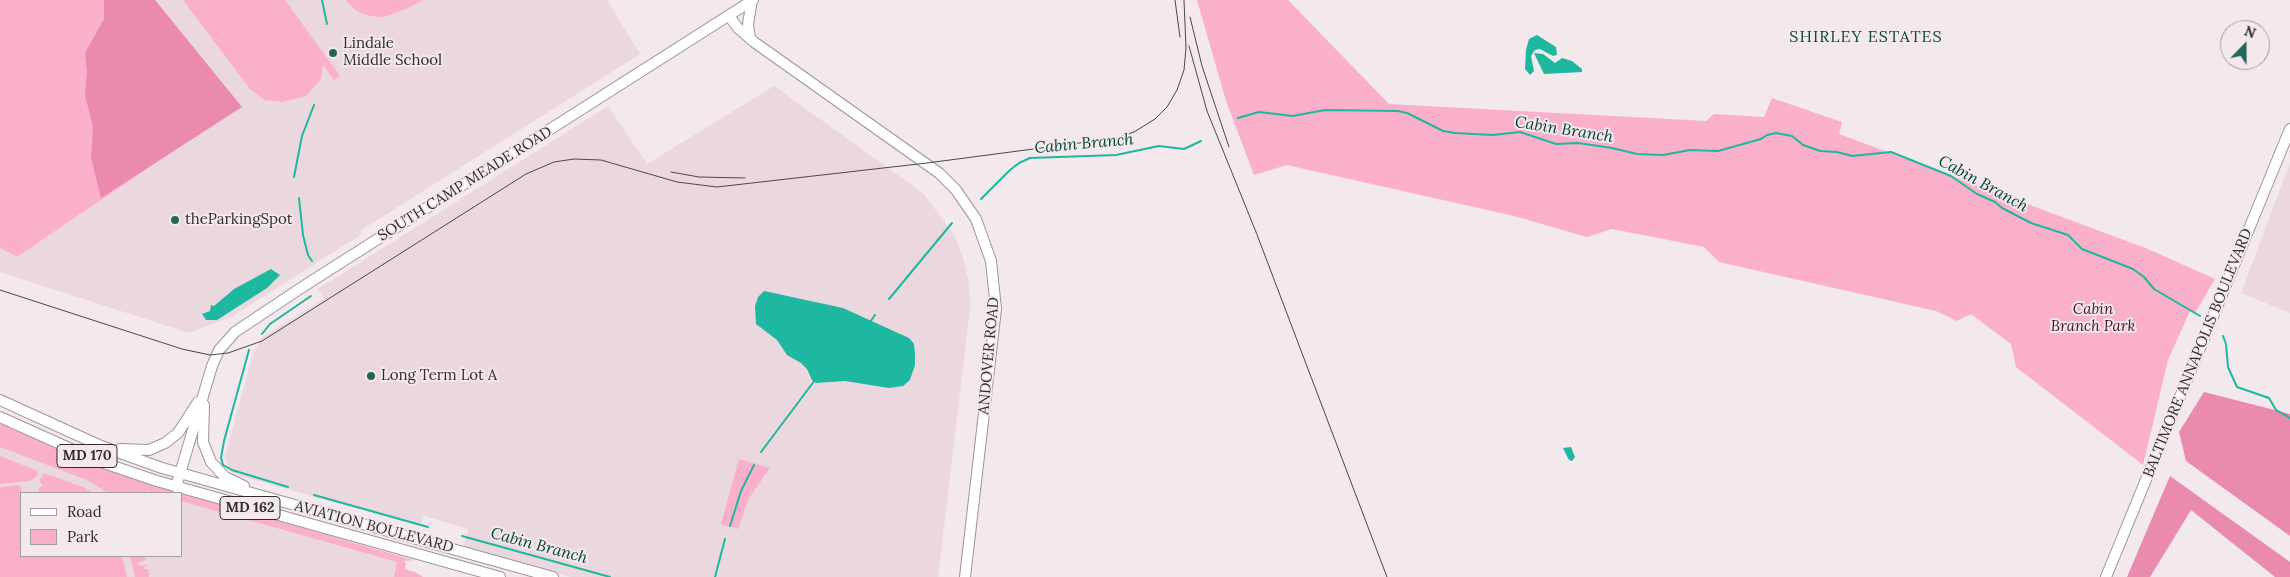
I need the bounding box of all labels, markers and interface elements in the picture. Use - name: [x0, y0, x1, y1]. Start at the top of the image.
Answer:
- north arrow: [2220, 20, 2270, 70]
- text: N: [2242, 22, 2259, 42]
- district label: SHIRLEY ESTATES: [1787, 27, 1945, 47]
- place label: Lindale Middle School: [343, 35, 442, 70]
- marker: Lindale Middle School: [327, 47, 339, 59]
- water label: Cabin Branch: [1513, 113, 1615, 147]
- street label: SOUTH CAMP MEADE ROAD: [375, 123, 555, 245]
- water label: Cabin Branch: [1034, 130, 1134, 158]
- water label: Cabin Branch: [1935, 152, 2031, 216]
- place label: theParkingSpot: [185, 211, 292, 229]
- marker: theParkingSpot: [169, 214, 181, 226]
- street label: BALTIMORE ANNAPOLIS BOULEVARD: [2140, 226, 2256, 480]
- street label: ANDOVER ROAD: [975, 296, 1003, 416]
- park label: Cabin Branch Park: [2051, 301, 2135, 336]
- place label: Long Term Lot A: [381, 367, 497, 385]
- marker: Long Term Lot A: [365, 370, 377, 382]
- road number: MD 170: [57, 444, 117, 468]
- legend: [20, 492, 182, 557]
- road number: MD 162: [220, 496, 280, 520]
- street label: AVIATION BOULEVARD: [293, 497, 455, 557]
- text: Road: [67, 502, 102, 521]
- water label: Cabin Branch: [489, 524, 589, 568]
- text: Park: [67, 527, 98, 546]

